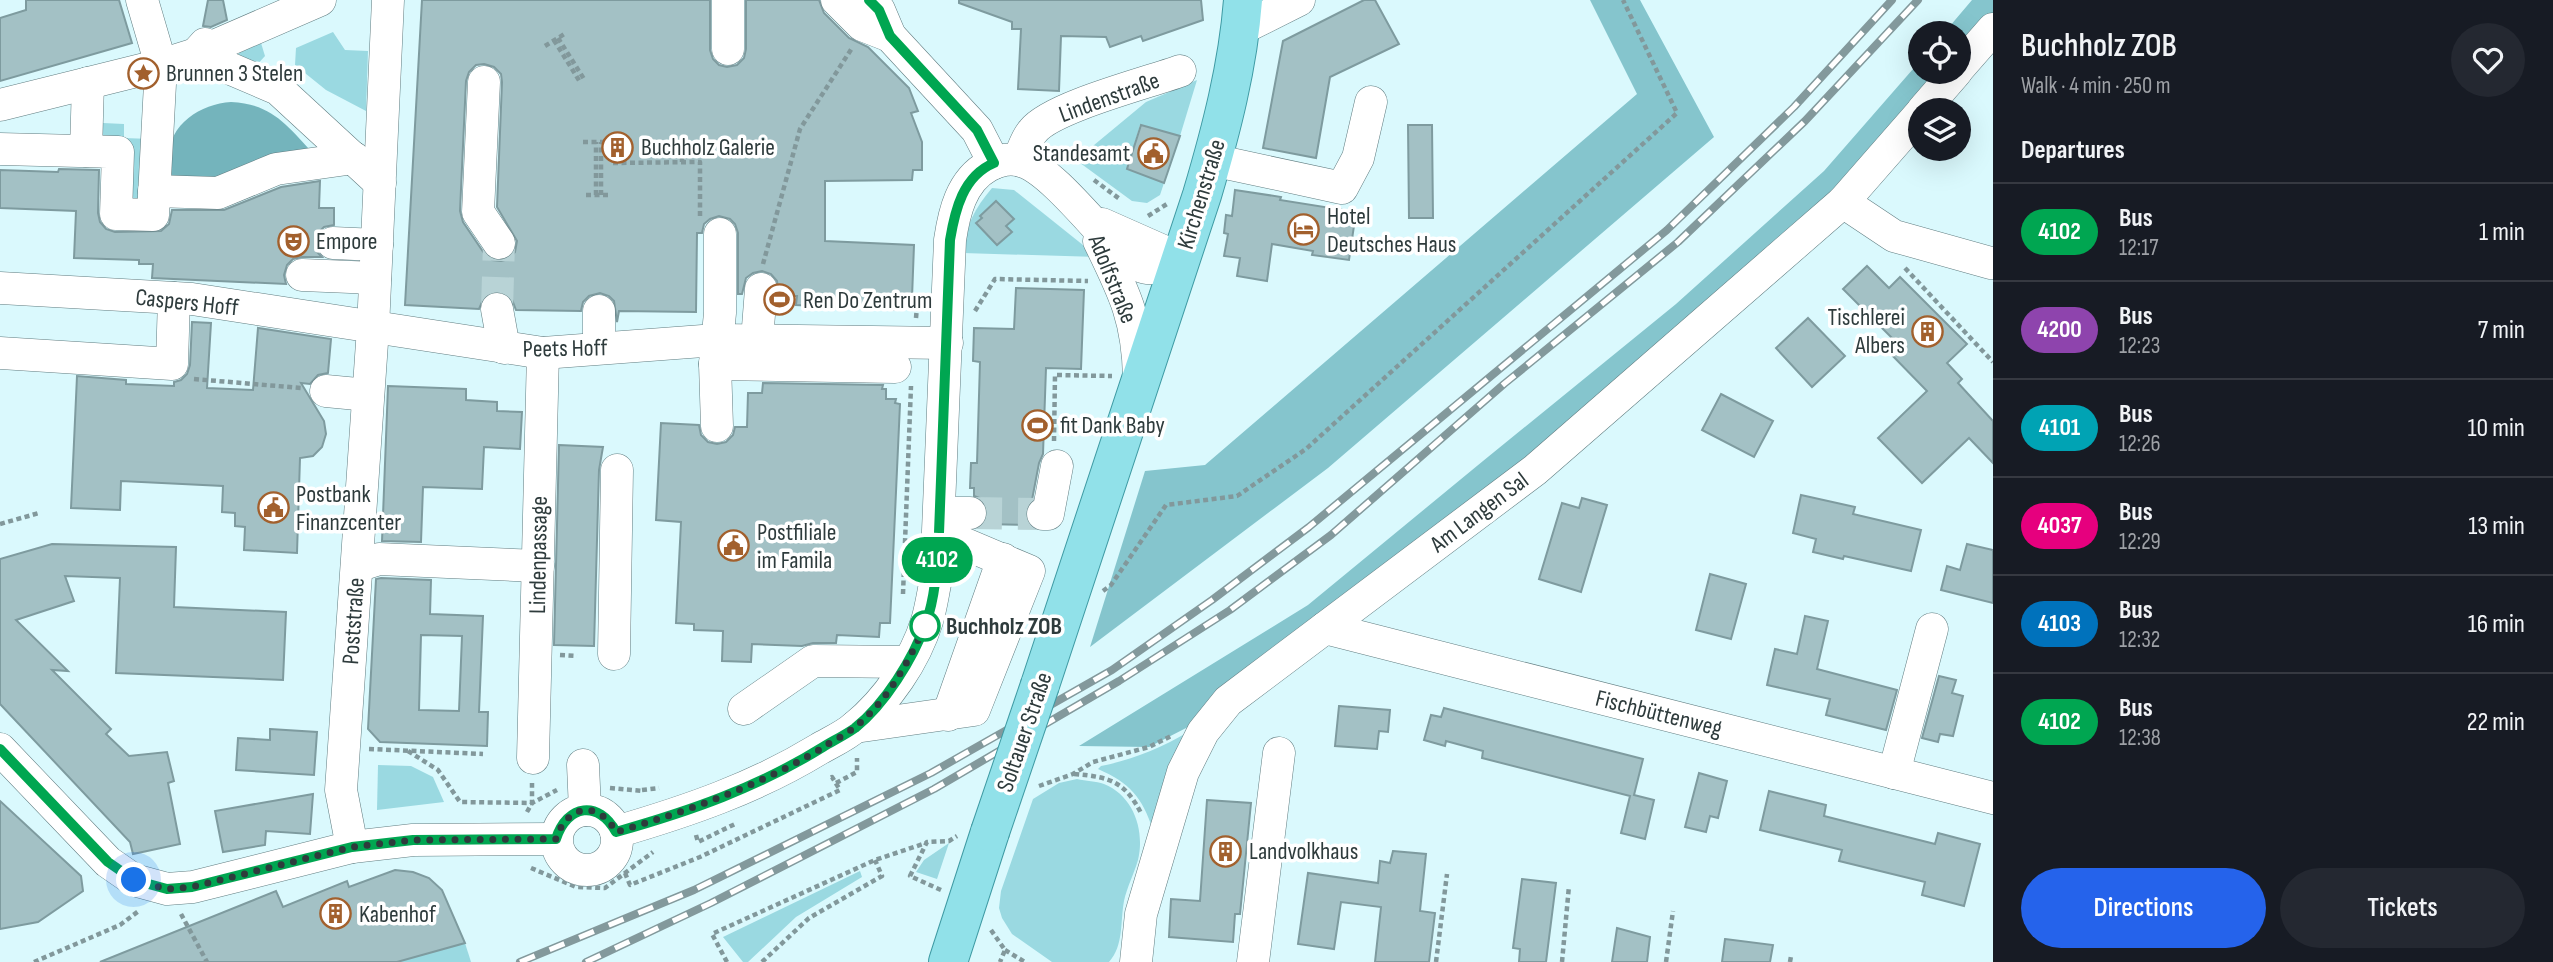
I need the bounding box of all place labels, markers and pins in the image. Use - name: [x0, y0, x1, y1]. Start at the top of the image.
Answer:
- place icon: Brunnen 3 Stelen: [126, 56, 160, 90]
- place label: Brunnen 3 Stelen: [166, 59, 303, 88]
- building icon: Buchholz Galerie: [601, 130, 635, 164]
- place label: Buchholz Galerie: [641, 133, 775, 162]
- public building icon: Standesamt: [1136, 136, 1170, 170]
- place label: Standesamt: [1033, 139, 1130, 168]
- place label: Hotel Deutsches Haus: [1327, 202, 1456, 259]
- hotel icon: Hotel Deutsches Haus: [1287, 213, 1321, 247]
- theatre icon: Empore: [276, 224, 310, 258]
- place label: Empore: [316, 227, 377, 256]
- sports icon: Ren Do Zentrum: [763, 283, 797, 317]
- place label: Ren Do Zentrum: [803, 286, 932, 315]
- place label: Tischlerei Albers: [1828, 303, 1905, 360]
- building icon: Tischlerei Albers: [1911, 314, 1945, 348]
- sports icon: fit Dank Baby: [1020, 408, 1054, 442]
- place label: fit Dank Baby: [1060, 411, 1165, 440]
- place label: Postbank Finanzcenter: [296, 480, 401, 537]
- public building icon: Postbank Finanzcenter: [256, 491, 290, 525]
- place label: Postfiliale im Famila: [757, 518, 836, 575]
- public building icon: Postfiliale im Famila: [717, 529, 751, 563]
- marker: Buchholz ZOB: [910, 611, 940, 641]
- place label: Buchholz ZOB: [946, 612, 1062, 641]
- building icon: Landvolkhaus: [1209, 834, 1243, 868]
- place label: Landvolkhaus: [1249, 837, 1358, 866]
- building icon: Kabenhof: [319, 897, 353, 931]
- place label: Kabenhof: [359, 900, 437, 929]

